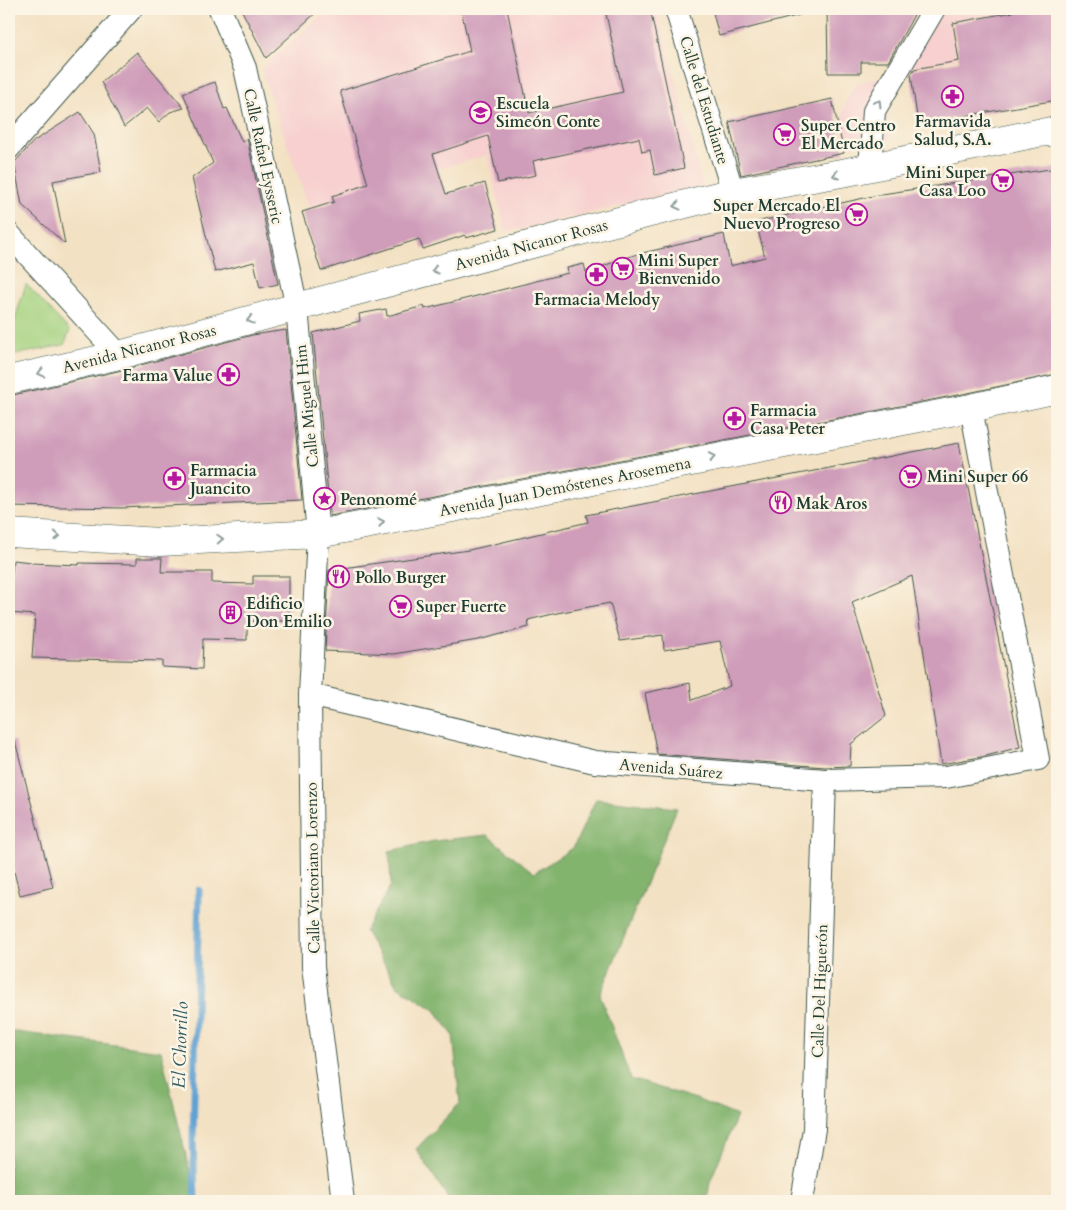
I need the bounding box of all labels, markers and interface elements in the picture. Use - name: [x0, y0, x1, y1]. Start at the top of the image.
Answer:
- street label: Calle del Estudiante: [674, 33, 734, 167]
- pharmacy icon: Farmavida Salud, S.A.: [941, 85, 965, 109]
- street label: Calle Rafael Eysseric: [238, 86, 288, 226]
- place label: Escuela Simeón Conte: [496, 93, 601, 133]
- school or university icon: Escuela Simeón Conte: [468, 100, 492, 124]
- one-way arrow: [872, 100, 882, 109]
- place label: Farmavida Salud, S.A.: [914, 111, 992, 151]
- place label: Super Centro El Mercado: [801, 115, 896, 155]
- supermarket icon: Super Centro El Mercado: [773, 122, 797, 146]
- place label: Mini Super Casa Loo: [906, 162, 987, 202]
- one-way arrow: [831, 169, 840, 179]
- supermarket icon: Mini Super Casa Loo: [990, 169, 1014, 193]
- place label: Super Mercado El Nuevo Progreso: [713, 195, 840, 235]
- one-way arrow: [672, 200, 681, 211]
- supermarket icon: Super Mercado El Nuevo Progreso: [844, 202, 868, 226]
- street label: Avenida Nicanor Rosas: [452, 214, 610, 276]
- place label: Mini Super Bienvenido: [638, 250, 720, 290]
- supermarket icon: Mini Super Bienvenido: [610, 257, 634, 281]
- pharmacy icon: Farmacia Melody: [585, 263, 609, 287]
- one-way arrow: [430, 264, 439, 275]
- place label: Farmacia Melody: [534, 289, 660, 311]
- one-way arrow: [246, 315, 254, 325]
- street label: Avenida Nicanor Rosas: [60, 319, 218, 379]
- street label: Calle Miguel Him: [290, 343, 324, 468]
- pharmacy icon: Farma Value: [217, 363, 241, 387]
- place label: Farma Value: [122, 365, 213, 387]
- one-way arrow: [37, 367, 46, 377]
- place label: Farmacia Casa Peter: [750, 400, 825, 440]
- pharmacy icon: Farmacia Casa Peter: [722, 407, 746, 431]
- street label: Avenida Juan Demóstenes Arosemena: [437, 452, 693, 522]
- one-way arrow: [708, 453, 717, 463]
- place label: Farmacia Juancito: [188, 460, 257, 500]
- supermarket icon: Mini Super 66: [899, 464, 923, 488]
- place label: Mini Super 66: [927, 466, 1028, 488]
- pharmacy icon: Farmacia Juancito: [162, 467, 186, 491]
- place icon: Penonomé: [312, 487, 336, 511]
- place label: Penonomé: [340, 489, 417, 511]
- restaurant icon: Mak Aros: [768, 491, 792, 515]
- place label: Mak Aros: [796, 493, 867, 515]
- one-way arrow: [376, 517, 385, 527]
- one-way arrow: [54, 531, 62, 542]
- one-way arrow: [216, 533, 224, 544]
- restaurant icon: Pollo Burger: [327, 565, 351, 589]
- place label: Pollo Burger: [355, 567, 447, 589]
- place label: Edificio Don Emilio: [246, 593, 332, 633]
- supermarket icon: Super Fuerte: [388, 594, 412, 618]
- place label: Super Fuerte: [416, 596, 507, 618]
- building icon: Edificio Don Emilio: [218, 600, 242, 624]
- street label: Avenida Suárez: [618, 754, 724, 784]
- street label: Calle Victoriano Lorenzo: [300, 782, 325, 954]
- street label: Calle Del Higuerón: [807, 924, 833, 1058]
- water label: El Chorrillo: [166, 1001, 195, 1089]

